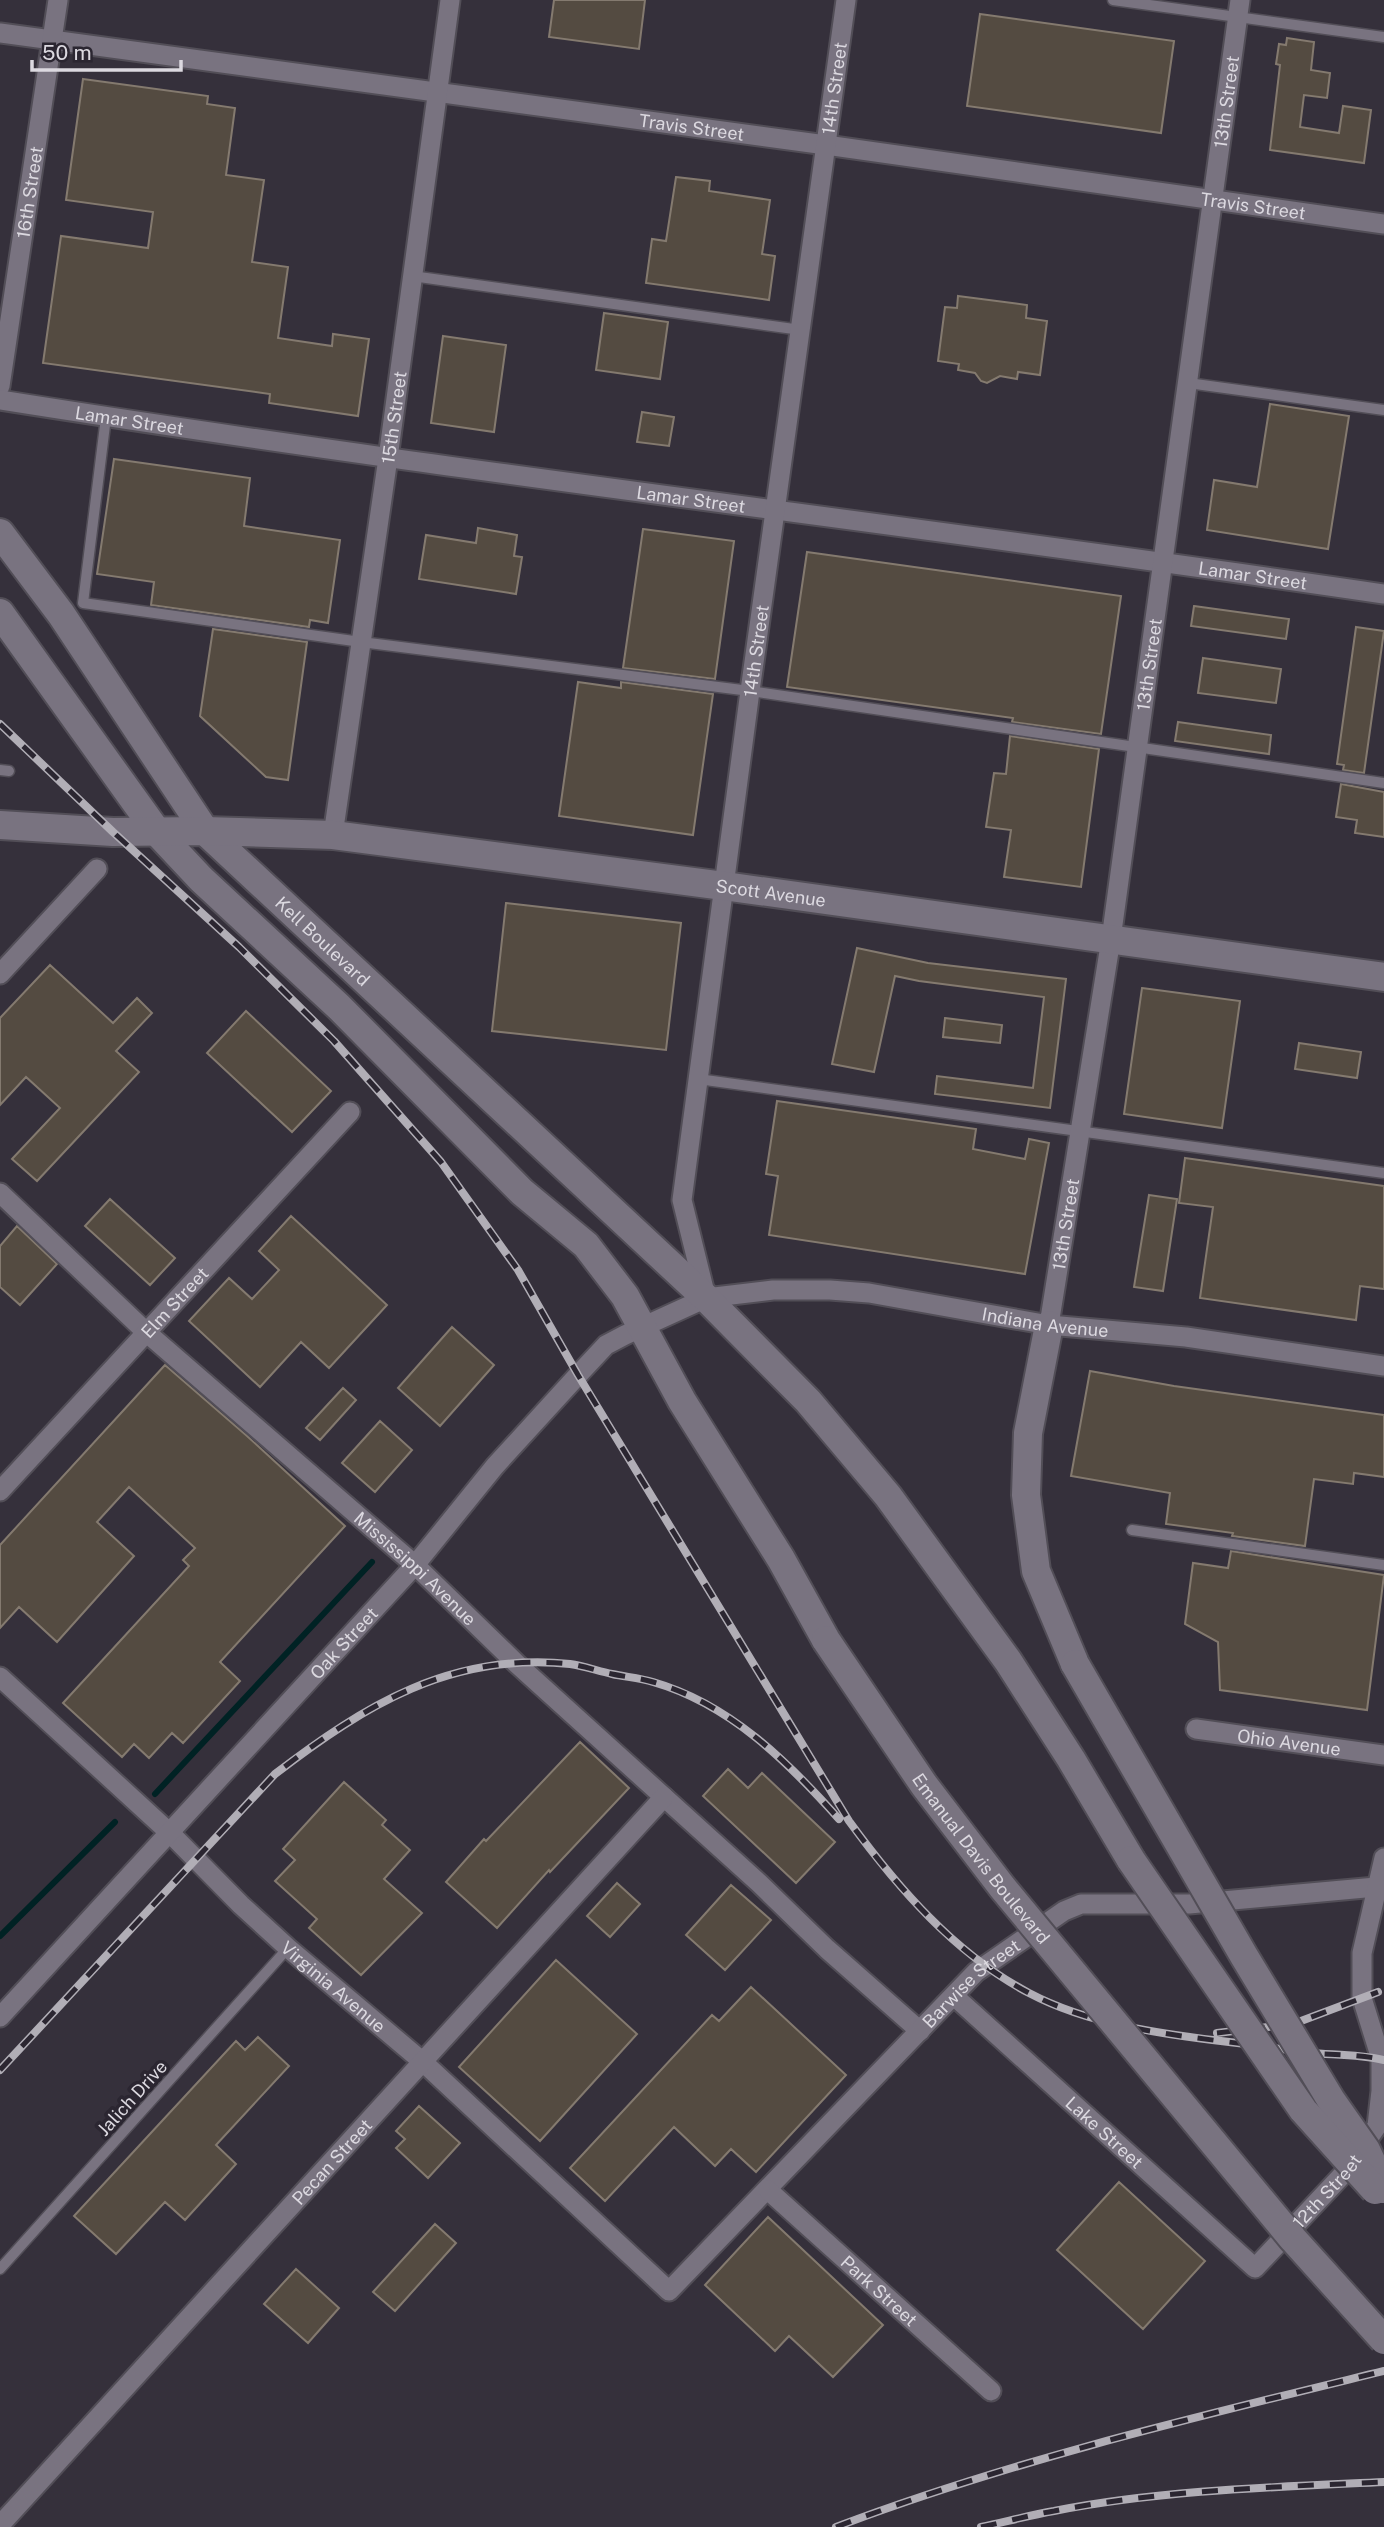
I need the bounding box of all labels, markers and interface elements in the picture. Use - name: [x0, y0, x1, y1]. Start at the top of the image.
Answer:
- scale bar: [32, 28, 180, 72]
- text: 50 m: [42, 40, 92, 65]
- street label: 14th Street: [817, 41, 851, 136]
- street label: 13th Street: [1209, 54, 1243, 149]
- street label: Travis Street: [638, 109, 746, 144]
- street label: 16th Street: [12, 145, 46, 240]
- street label: Travis Street: [1199, 188, 1307, 223]
- street label: 15th Street: [377, 370, 410, 465]
- street label: Lamar Street: [74, 401, 185, 439]
- street label: Lamar Street: [635, 481, 747, 516]
- street label: Lamar Street: [1197, 557, 1309, 593]
- street label: 14th Street: [739, 603, 772, 698]
- street label: 13th Street: [1132, 617, 1165, 712]
- street label: Scott Avenue: [715, 875, 827, 910]
- street label: Kell Boulevard: [271, 892, 374, 990]
- street label: 13th Street: [1047, 1177, 1083, 1272]
- street label: Elm Street: [136, 1262, 212, 1342]
- street label: Indiana Avenue: [980, 1303, 1109, 1341]
- street label: Mississippi Avenue: [350, 1507, 481, 1629]
- street label: Oak Street: [305, 1603, 382, 1683]
- street label: Ohio Avenue: [1236, 1724, 1342, 1759]
- street label: Emanual Davis Boulevard: [908, 1769, 1055, 1948]
- street label: Barwise Street: [918, 1934, 1024, 2032]
- street label: Virginia Avenue: [277, 1936, 390, 2036]
- street label: Jalich Drive: [93, 2056, 171, 2140]
- street label: Lake Street: [1062, 2092, 1148, 2172]
- street label: Pecan Street: [287, 2114, 376, 2209]
- street label: 12th Street: [1288, 2150, 1365, 2232]
- street label: Park Street: [837, 2251, 922, 2330]

